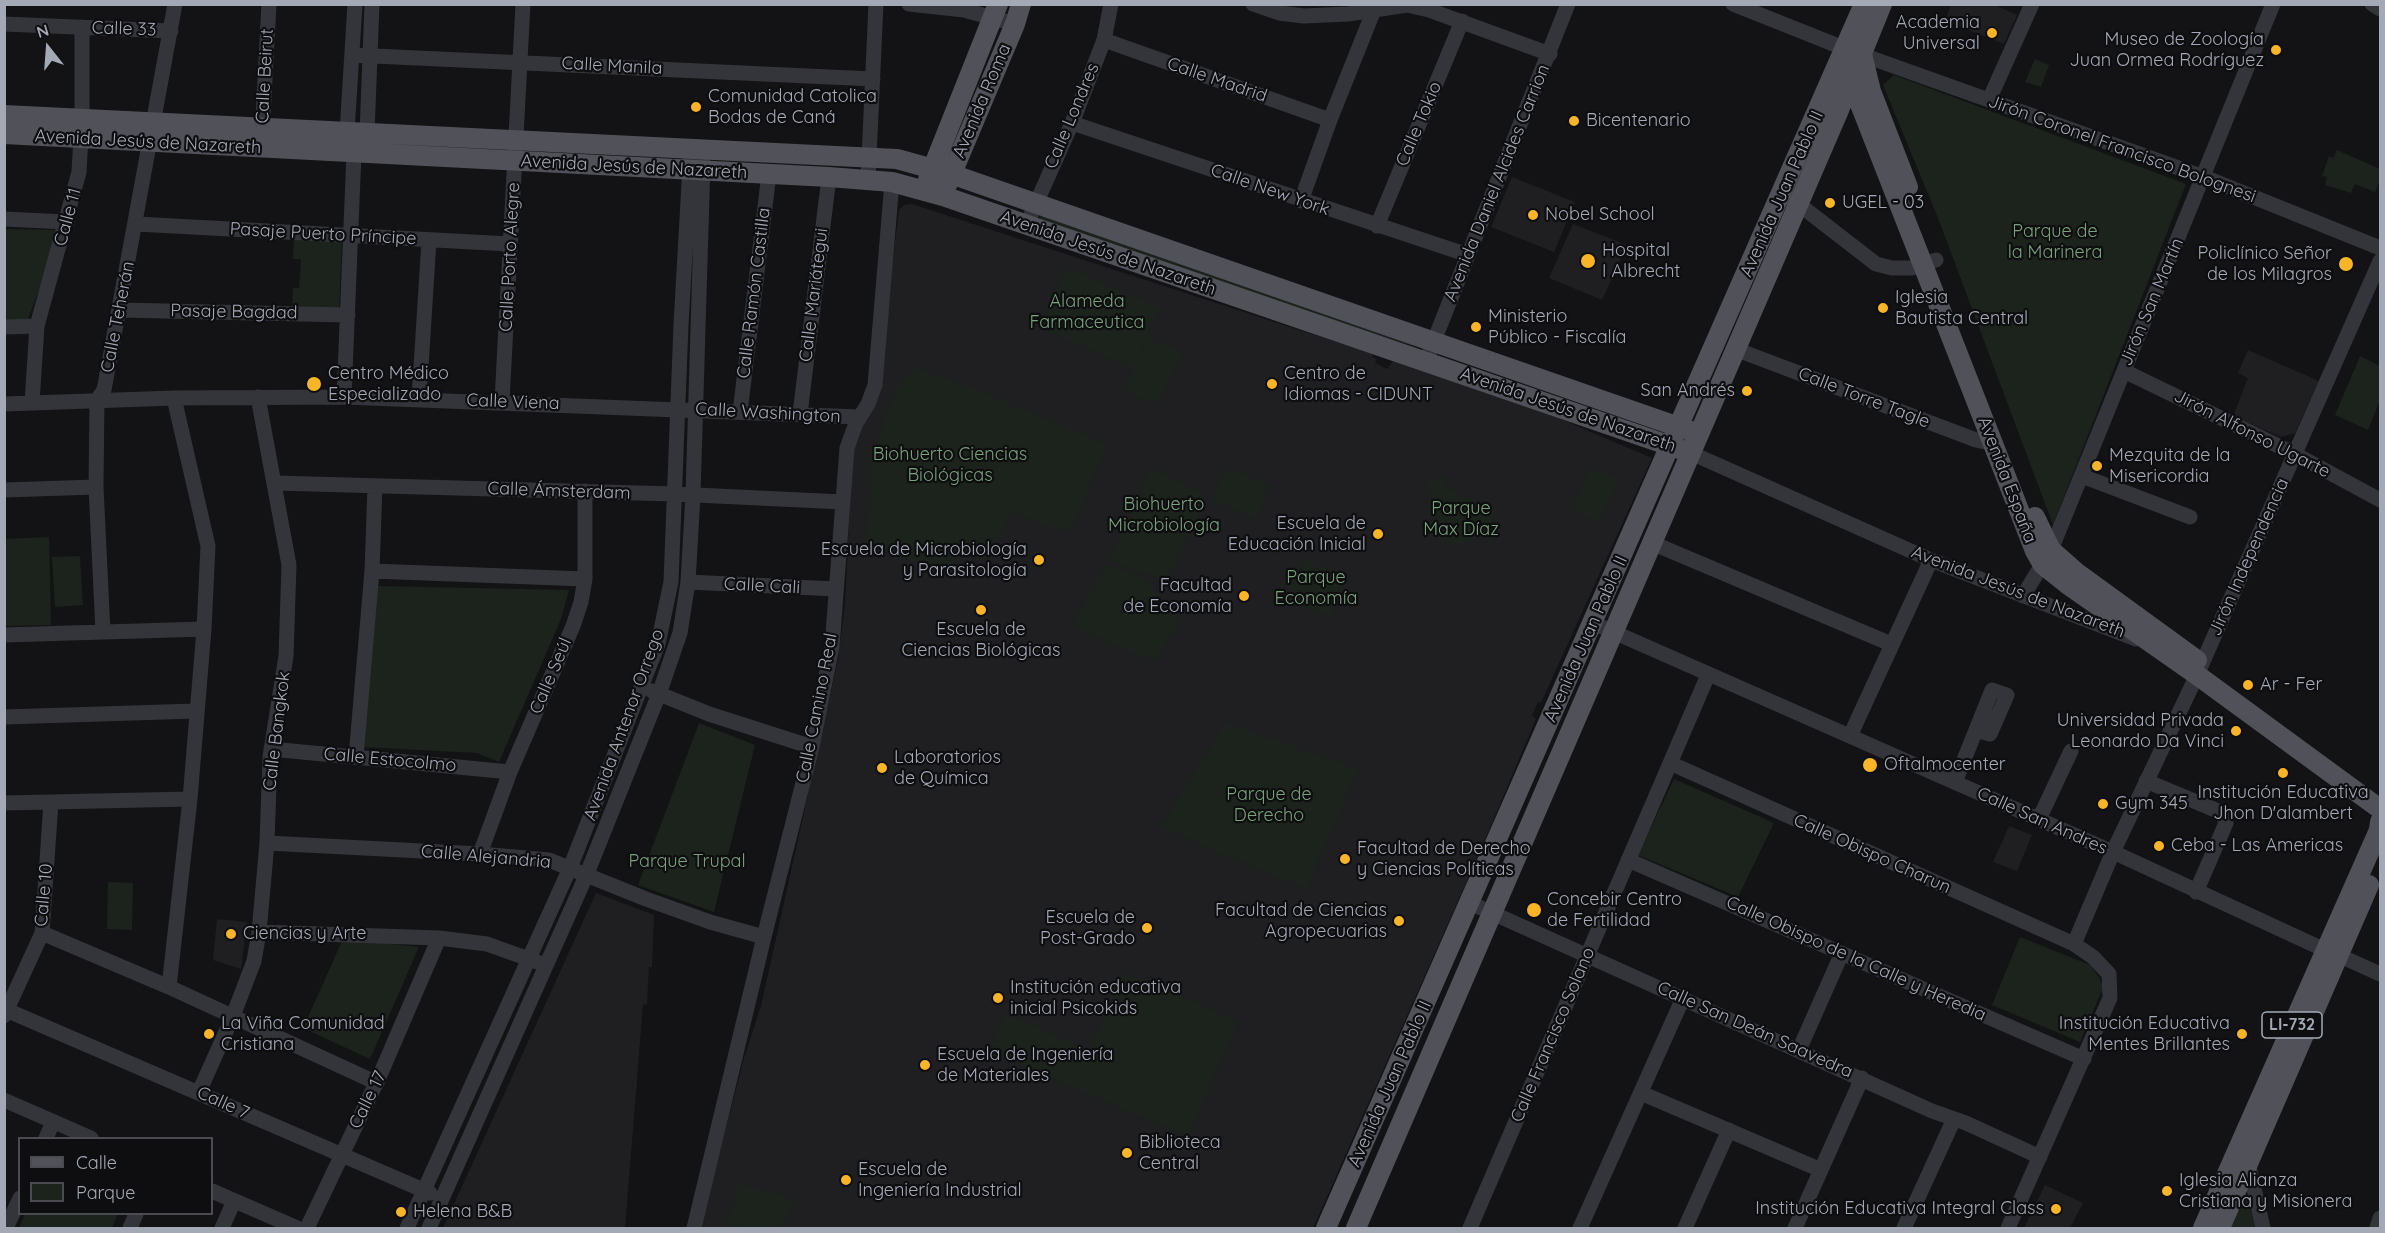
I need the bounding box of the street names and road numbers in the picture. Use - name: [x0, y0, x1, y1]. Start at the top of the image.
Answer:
- street label: Calle 33: [91, 17, 157, 41]
- street label: Calle Beirut: [252, 28, 278, 124]
- street label: Avenida Roma: [948, 41, 1016, 161]
- street label: Calle Manila: [561, 53, 663, 79]
- street label: Calle Madrid: [1164, 53, 1270, 107]
- street label: Calle Londres: [1040, 60, 1104, 172]
- street label: Avenida Daniel Alcides Carrion: [1439, 61, 1555, 305]
- street label: Calle Tokio: [1392, 78, 1446, 170]
- street label: Jirón Coronel Francisco Bolognesi: [1985, 90, 2259, 208]
- street label: Avenida Juan Pablo II: [1736, 108, 1828, 280]
- street label: Avenida Jesús de Nazareth: [34, 125, 262, 159]
- street label: Avenida Jesús de Nazareth: [520, 150, 748, 184]
- street label: Calle New York: [1208, 160, 1332, 220]
- street label: Calle Porto Alegre: [495, 182, 525, 332]
- street label: Calle 11: [50, 186, 86, 248]
- street label: Calle Ramón Castilla: [733, 206, 775, 380]
- street label: Avenida Jesús de Nazareth: [997, 206, 1219, 300]
- street label: Pasaje Puerto Príncipe: [229, 218, 417, 250]
- street label: Calle Mariátegui: [795, 227, 833, 363]
- street label: Jirón San Martín: [2115, 235, 2189, 369]
- street label: Calle Teherán: [97, 259, 139, 375]
- street label: Pasaje Bagdad: [170, 300, 298, 324]
- street label: Avenida Jesús de Nazareth: [1457, 363, 1679, 457]
- street label: Calle Torre Tagle: [1795, 363, 1933, 433]
- street label: Jirón Alfonso Ugarte: [2170, 385, 2334, 483]
- street label: Calle Viena: [466, 390, 560, 414]
- street label: Calle Washington: [695, 398, 841, 428]
- street label: Avenida España: [1973, 414, 2041, 546]
- street label: Jirón Independencia: [2205, 475, 2293, 639]
- street label: Calle Ámsterdam: [487, 478, 631, 504]
- street label: Avenida Jesús de Nazareth: [1908, 541, 2128, 643]
- street label: Avenida Juan Pablo II: [1540, 553, 1632, 725]
- street label: Calle Cali: [723, 573, 801, 599]
- street label: Avenida Antenor Orrego: [579, 626, 669, 824]
- street label: Calle Camino Real: [792, 631, 842, 785]
- street label: Calle Seúl: [525, 635, 577, 717]
- street label: Calle Bangkok: [259, 670, 295, 792]
- street label: Calle Estocolmo: [323, 743, 457, 777]
- street label: Calle San Andres: [1974, 783, 2110, 859]
- street label: Calle Obispo Charun: [1790, 810, 1954, 898]
- street label: Calle Alejandria: [420, 841, 552, 873]
- street label: Calle 10: [30, 863, 58, 927]
- street label: Calle Obispo de la Calle y Heredia: [1723, 892, 1989, 1026]
- street label: Calle Francisco Solano: [1506, 944, 1600, 1126]
- street label: Calle San Deán Saavedra: [1654, 977, 1856, 1083]
- street label: Avenida Juan Pablo II: [1344, 998, 1436, 1170]
- road number: LI-732: [2262, 1012, 2322, 1038]
- street label: Calle 17: [345, 1068, 391, 1132]
- street label: Calle 7: [193, 1082, 253, 1124]

